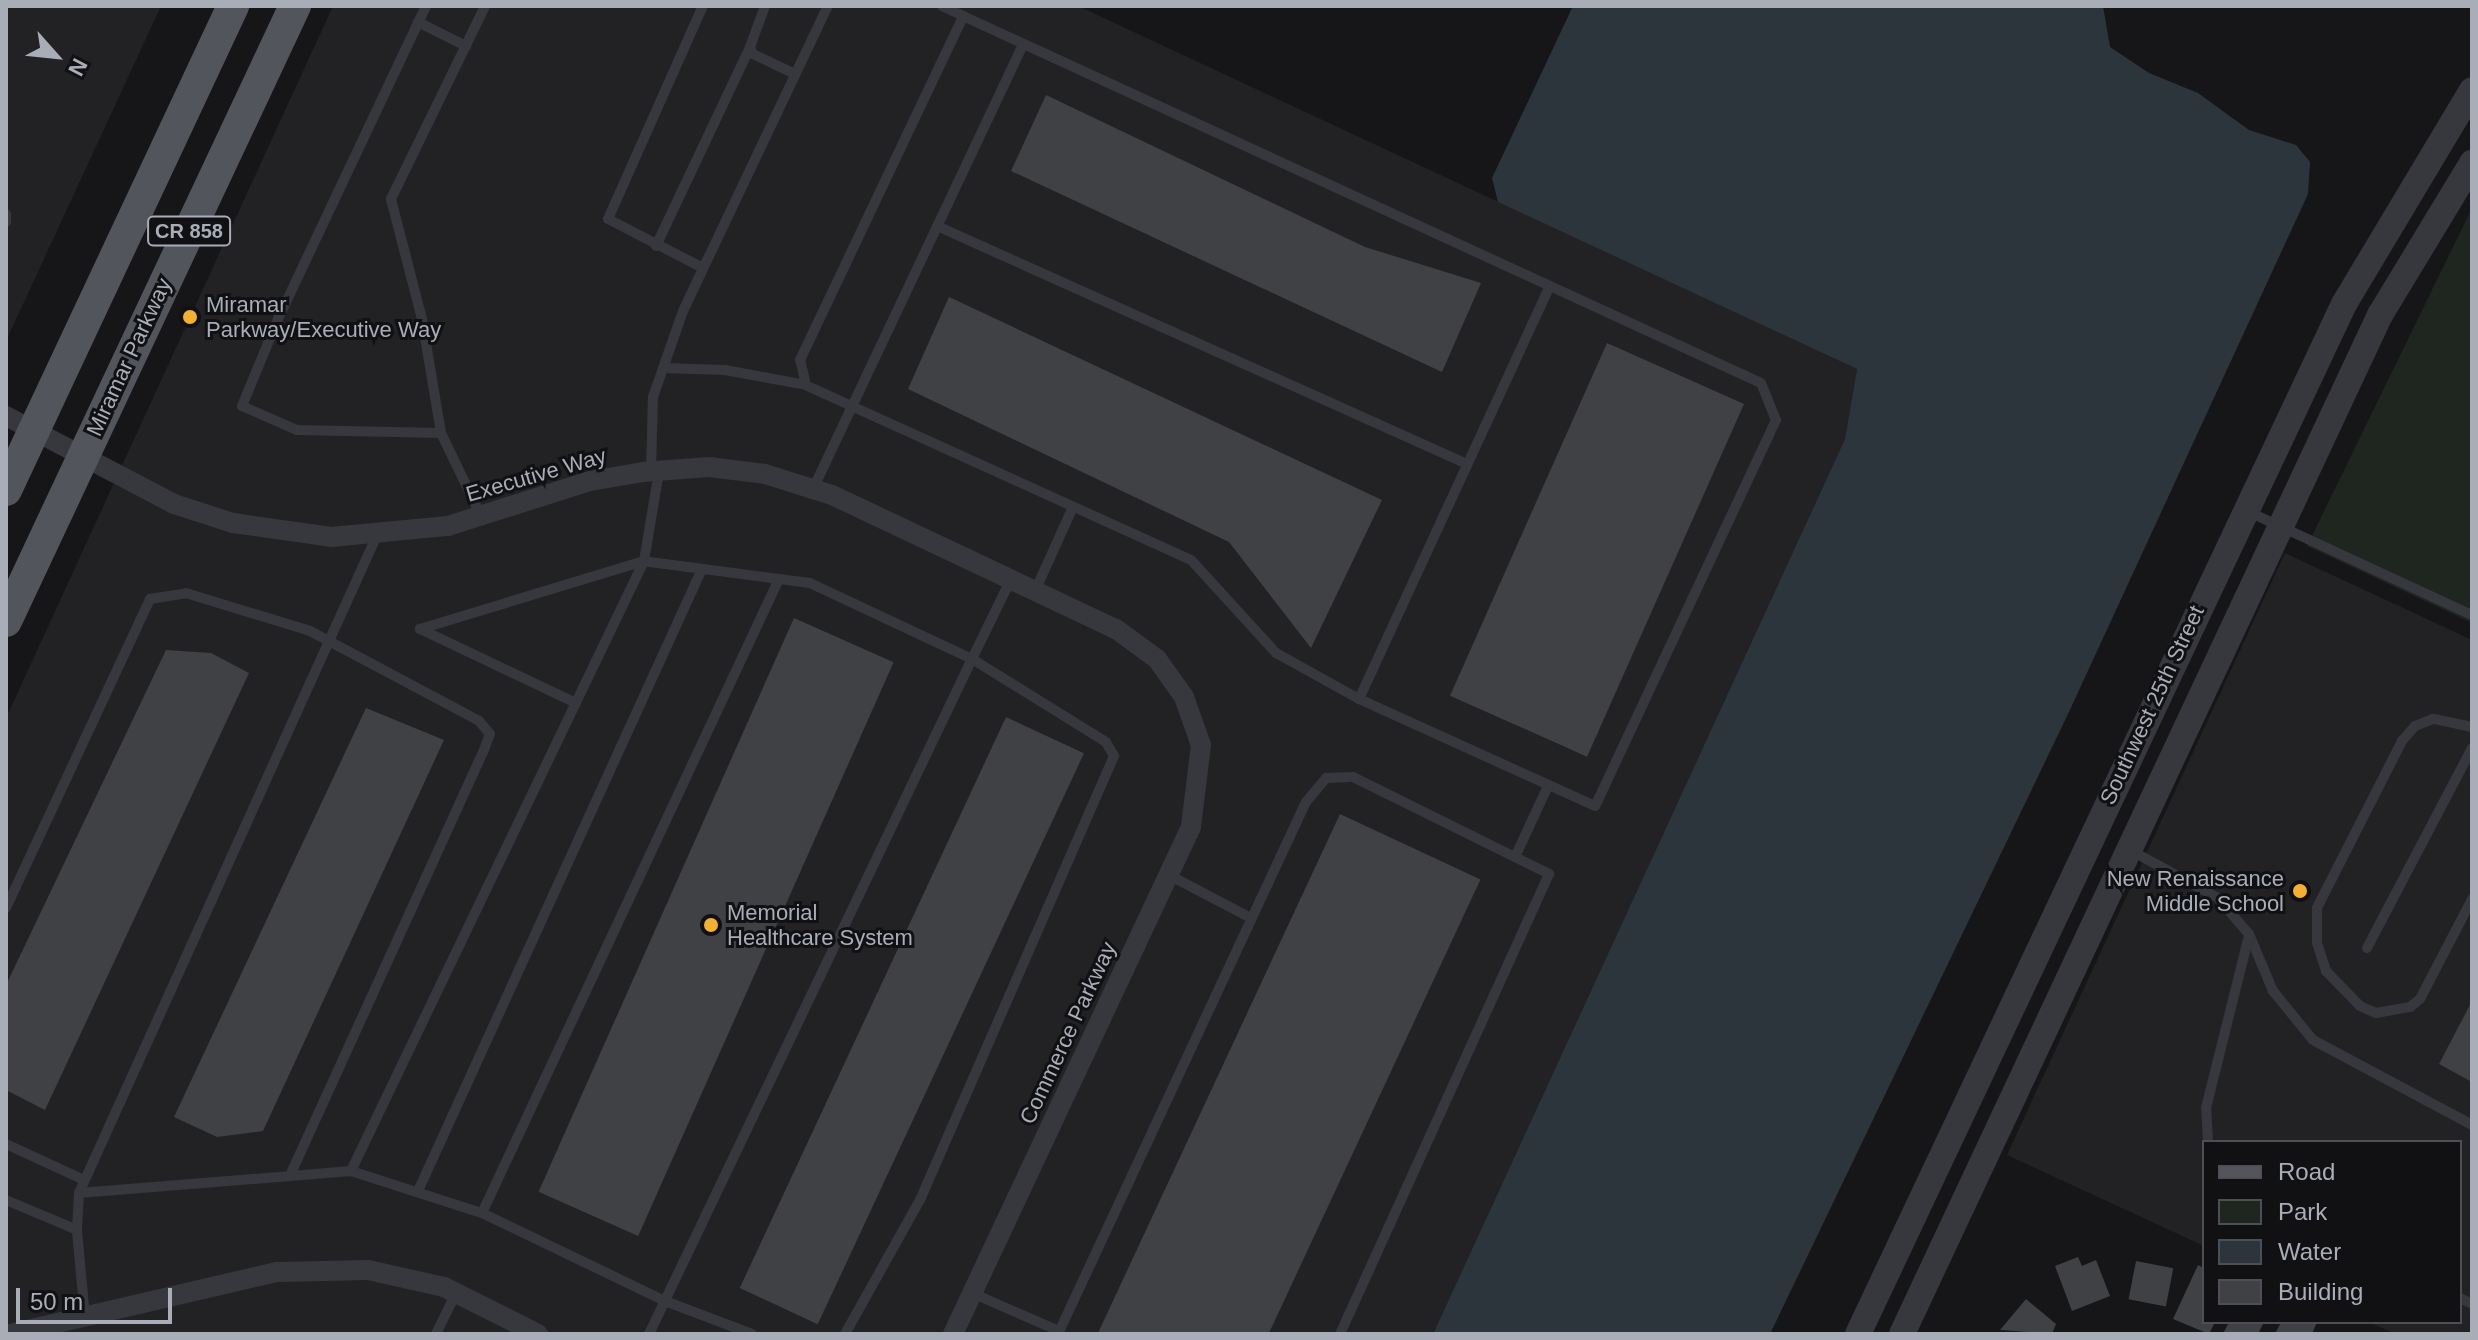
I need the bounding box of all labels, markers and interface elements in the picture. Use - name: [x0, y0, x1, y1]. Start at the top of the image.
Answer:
- north arrow: [16, 16, 96, 96]
- text: N: [63, 54, 93, 80]
- road number: CR 858: [147, 215, 231, 247]
- street label: Miramar Parkway: [81, 274, 177, 440]
- place label: Miramar Parkway/Executive Way: [206, 291, 441, 342]
- marker: Miramar Parkway/Executive Way: [181, 308, 199, 326]
- street label: Executive Way: [463, 442, 609, 508]
- street label: Southwest 25th Street: [2094, 601, 2210, 809]
- place label: New Renaissance Middle School: [2107, 865, 2284, 916]
- marker: New Renaissance Middle School: [2291, 882, 2309, 900]
- place label: Memorial Healthcare System: [727, 899, 913, 950]
- marker: Memorial Healthcare System: [702, 916, 720, 934]
- street label: Commerce Parkway: [1014, 938, 1122, 1128]
- legend: [2202, 1140, 2462, 1324]
- text: Road: [2278, 1158, 2335, 1185]
- text: Park: [2278, 1198, 2327, 1225]
- text: Water: [2278, 1238, 2341, 1265]
- scale bar: [20, 1272, 176, 1322]
- text: Building: [2278, 1278, 2363, 1305]
- text: 50 m: [30, 1288, 83, 1315]

